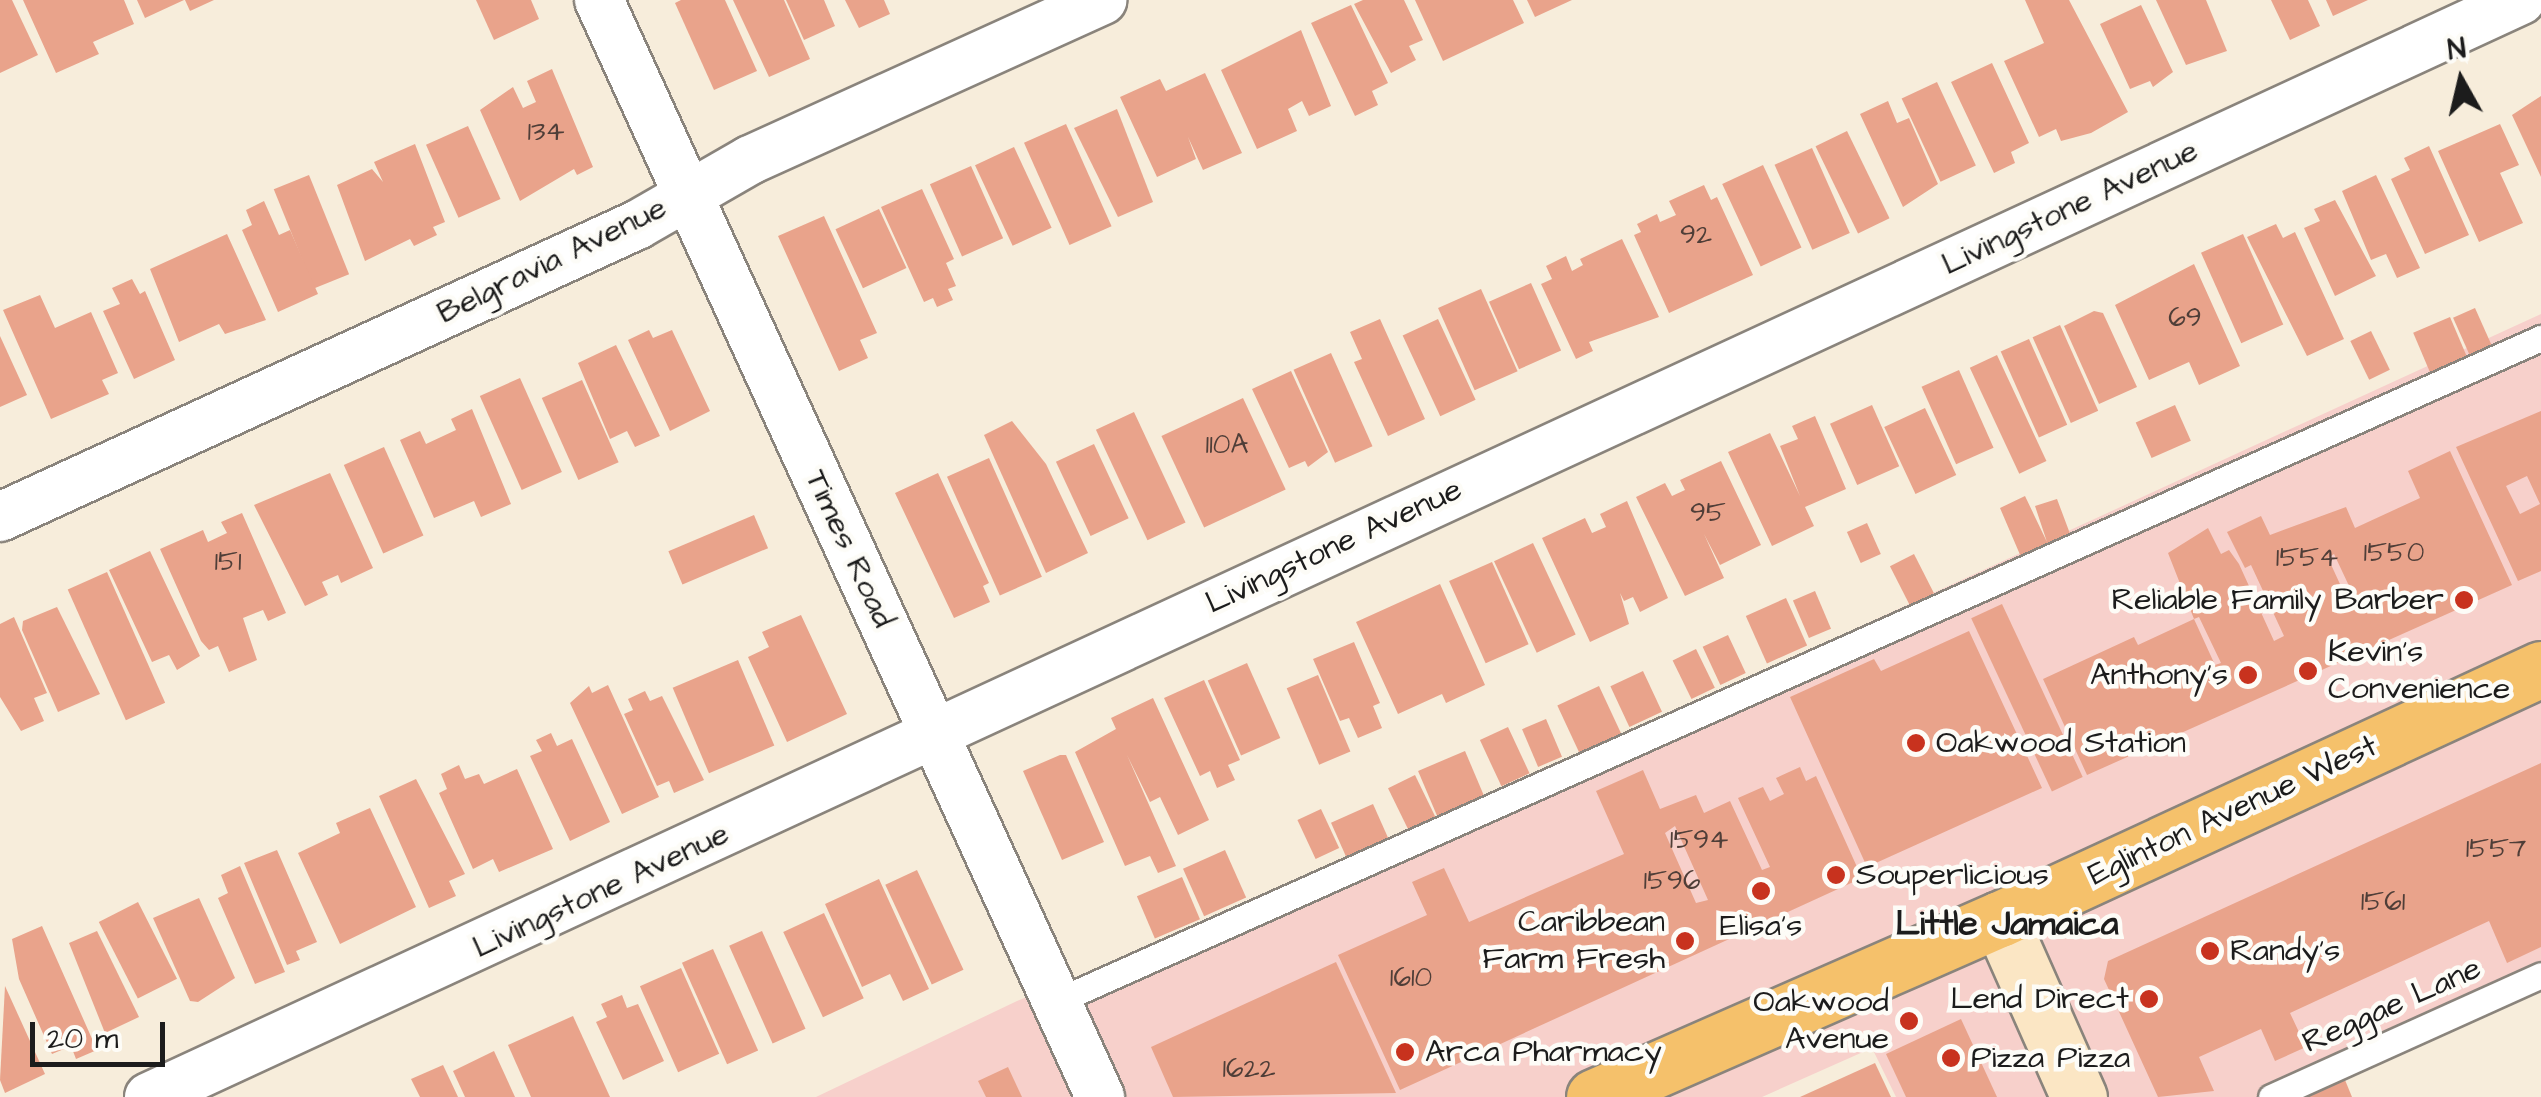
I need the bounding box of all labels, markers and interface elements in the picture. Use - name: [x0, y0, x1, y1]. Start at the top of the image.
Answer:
- text: N: [2445, 29, 2468, 70]
- north arrow: [2411, 30, 2511, 130]
- house number: 134: [528, 115, 564, 149]
- street label: Livingstone Avenue: [1936, 132, 2204, 284]
- street label: Belgravia Avenue: [431, 189, 673, 333]
- house number: 92: [1680, 218, 1712, 252]
- house number: 69: [2168, 301, 2202, 335]
- house number: 110A: [1206, 428, 1248, 462]
- street label: Times Road: [796, 464, 902, 634]
- street label: Livingstone Avenue: [1200, 471, 1468, 623]
- house number: 95: [1690, 496, 1726, 530]
- house number: 1550: [2364, 536, 2424, 570]
- house number: 1554: [2276, 541, 2338, 575]
- house number: 151: [215, 545, 241, 579]
- place label: Reliable Family Barber: [2111, 581, 2444, 619]
- marker: Reliable Family Barber: [2453, 589, 2475, 611]
- place label: Kevin’s Convenience: [2328, 634, 2510, 709]
- place label: Anthony's: [2090, 656, 2228, 694]
- marker: Kevin’s Convenience: [2297, 660, 2319, 682]
- marker: Anthony's: [2237, 664, 2259, 686]
- place label: Oakwood Station: [1936, 724, 2186, 762]
- street label: Eglinton Avenue West: [2082, 727, 2384, 895]
- marker: Oakwood Station: [1905, 732, 1927, 754]
- street label: Livingstone Avenue: [467, 815, 735, 967]
- house number: 1594: [1670, 823, 1728, 857]
- house number: 1557: [2466, 832, 2526, 866]
- place label: Souperlicious: [1856, 856, 2049, 894]
- house number: 1596: [1644, 864, 1700, 898]
- marker: Souperlicious: [1825, 864, 1847, 886]
- marker: Elisa’s: [1750, 880, 1772, 902]
- house number: 1561: [2361, 885, 2405, 919]
- district label: Little Jamaica: [1896, 903, 2118, 945]
- place label: Caribbean Farm Fresh: [1482, 904, 1665, 979]
- place label: Elisa’s: [1720, 907, 1802, 945]
- marker: Caribbean Farm Fresh: [1674, 930, 1696, 952]
- place label: Randy's: [2230, 932, 2340, 970]
- marker: Randy's: [2199, 940, 2221, 962]
- street label: Reggae Lane: [2297, 950, 2487, 1062]
- house number: 1610: [1390, 961, 1432, 995]
- place label: Lend Direct: [1951, 980, 2129, 1018]
- place label: Oakwood Avenue: [1753, 984, 1889, 1059]
- marker: Lend Direct: [2138, 988, 2160, 1010]
- scale bar: [35, 1002, 170, 1064]
- marker: Oakwood Avenue: [1898, 1010, 1920, 1032]
- text: 20 m: [47, 1018, 118, 1060]
- place label: Arca Pharmacy: [1425, 1033, 1662, 1071]
- place label: Pizza Pizza: [1971, 1039, 2130, 1077]
- marker: Arca Pharmacy: [1394, 1041, 1416, 1063]
- marker: Pizza Pizza: [1940, 1047, 1962, 1069]
- house number: 1622: [1222, 1052, 1276, 1086]

